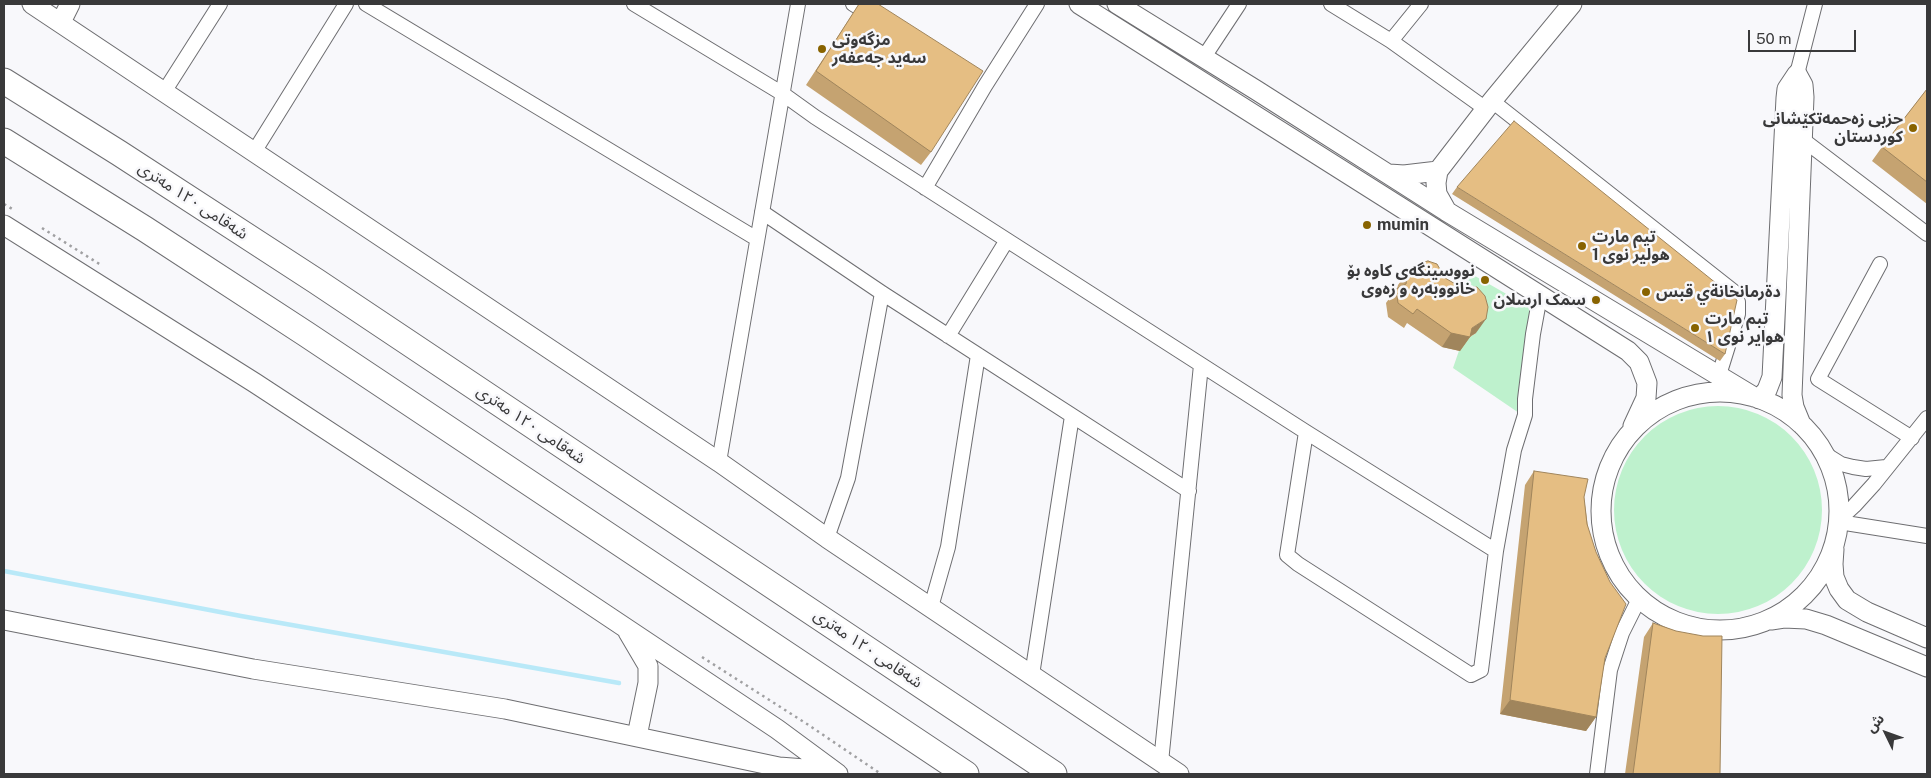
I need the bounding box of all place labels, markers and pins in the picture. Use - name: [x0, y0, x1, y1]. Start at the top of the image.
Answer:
- place label: مزگەوتی سەید جەعفەر: [832, 30, 926, 68]
- marker: مزگەوتی سەید جەعفەر: [816, 43, 828, 55]
- place label: حزبی زه‌حمه‌تكێشانی كوردستان: [1763, 109, 1903, 147]
- marker: حزبی زه‌حمه‌تكێشانی كوردستان: [1907, 122, 1919, 134]
- place label: mumin: [1377, 215, 1429, 235]
- marker: mumin: [1361, 219, 1373, 231]
- place label: تيم مارت هولير نوى 1: [1592, 227, 1670, 265]
- marker: تيم مارت هولير نوى 1: [1576, 240, 1588, 252]
- place label: نووسینگەی کاوە بۆ خانووبەرە و زەوی: [1347, 261, 1475, 299]
- marker: نووسینگەی کاوە بۆ خانووبەرە و زەوی: [1479, 274, 1491, 286]
- place label: دةرمانخانةي قبس: [1656, 282, 1781, 302]
- marker: دةرمانخانةي قبس: [1640, 286, 1652, 298]
- place label: سمک ارسلان: [1494, 290, 1586, 310]
- marker: سمک ارسلان: [1590, 294, 1602, 306]
- place label: تبم مارت هواير نوى ١: [1705, 309, 1784, 347]
- marker: تبم مارت هواير نوى ١: [1689, 322, 1701, 334]

